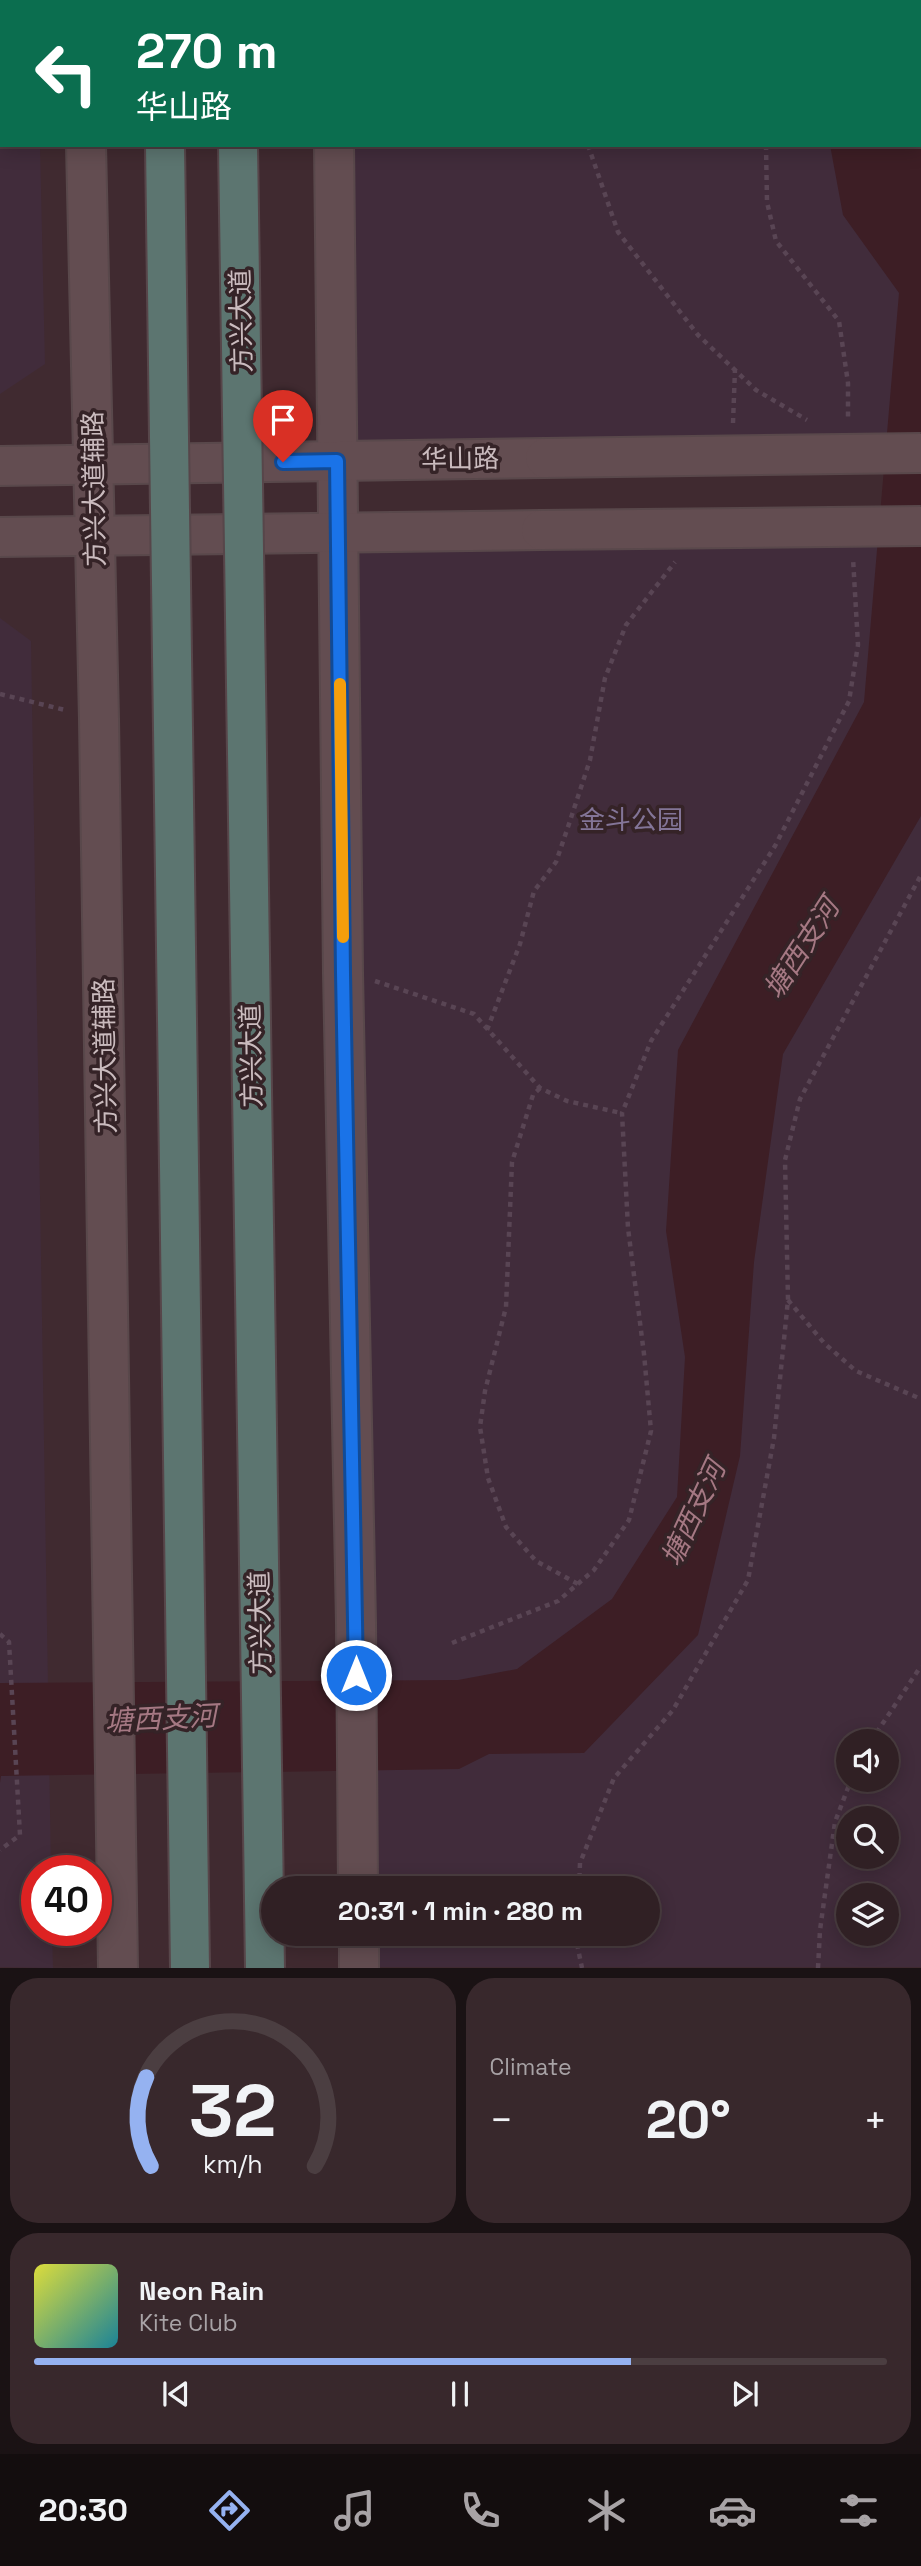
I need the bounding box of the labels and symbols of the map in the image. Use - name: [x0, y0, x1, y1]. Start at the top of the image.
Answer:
- street label: 方兴大道: [223, 269, 259, 373]
- pin: [253, 390, 313, 462]
- street label: 方兴大道辅路: [76, 411, 112, 567]
- street label: 华山路: [421, 441, 499, 477]
- park label: 金斗公园: [579, 803, 683, 837]
- water label: 塘西支河: [755, 887, 849, 1005]
- street label: 方兴大道辅路: [87, 978, 123, 1134]
- street label: 方兴大道: [233, 1004, 269, 1108]
- water label: 塘西支河: [653, 1450, 735, 1571]
- street label: 方兴大道: [242, 1571, 278, 1675]
- position arrow: [319, 1638, 393, 1712]
- water label: 塘西支河: [104, 1697, 223, 1739]
- speed limit sign: 40: [21, 1855, 112, 1946]

